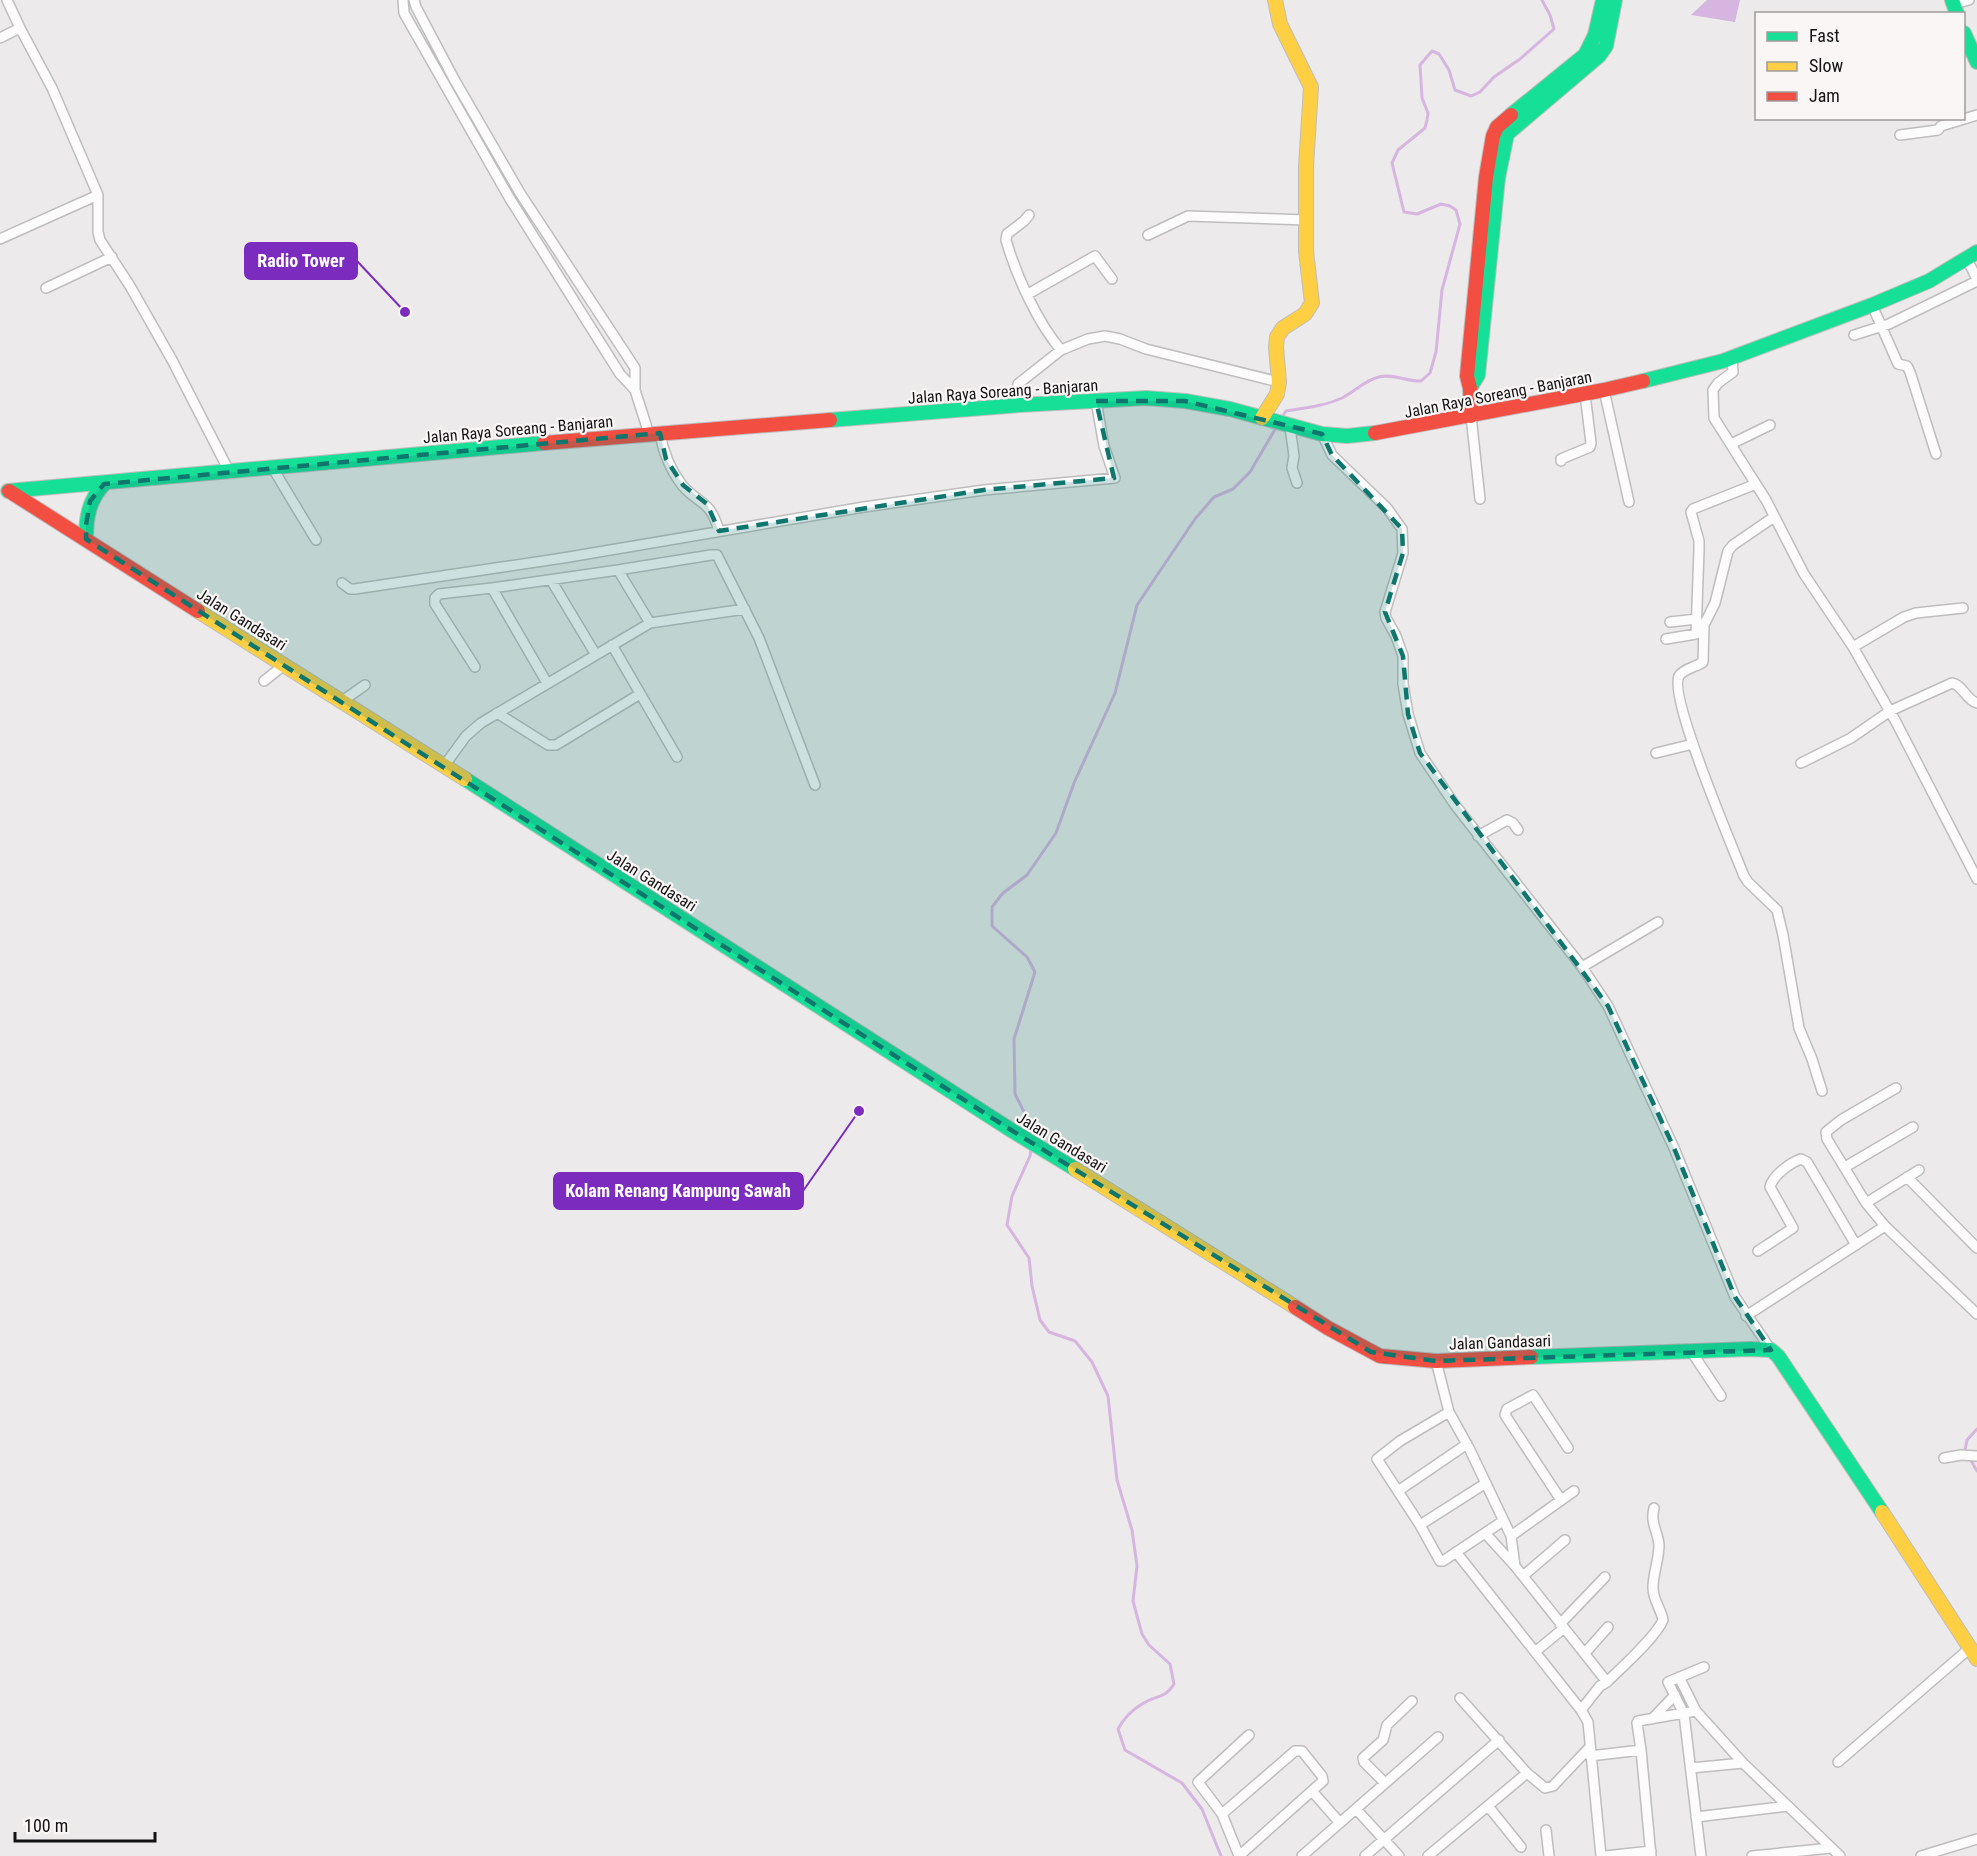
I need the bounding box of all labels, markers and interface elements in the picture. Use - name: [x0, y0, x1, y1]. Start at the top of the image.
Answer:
- legend: [1755, 12, 1965, 120]
- text: Fast: [1809, 25, 1840, 46]
- text: Slow: [1809, 55, 1844, 76]
- text: Jam: [1809, 85, 1840, 106]
- callout: Radio Tower: [245, 243, 357, 279]
- text: Radio Tower: [257, 250, 345, 271]
- street label: Jalan Raya Soreang - Banjaran: [1403, 367, 1593, 422]
- street label: Jalan Raya Soreang - Banjaran: [907, 375, 1099, 408]
- street label: Jalan Raya Soreang - Banjaran: [422, 412, 614, 447]
- street label: Jalan Gandasari: [193, 584, 290, 655]
- street label: Jalan Gandasari: [603, 845, 700, 916]
- street label: Jalan Gandasari: [1013, 1108, 1110, 1177]
- callout: Kolam Renang Kampung Sawah: [554, 1173, 803, 1209]
- text: Kolam Renang Kampung Sawah: [565, 1180, 791, 1201]
- street label: Jalan Gandasari: [1449, 1331, 1551, 1354]
- scale bar: [15, 1805, 154, 1843]
- text: 100 m: [24, 1815, 68, 1836]

